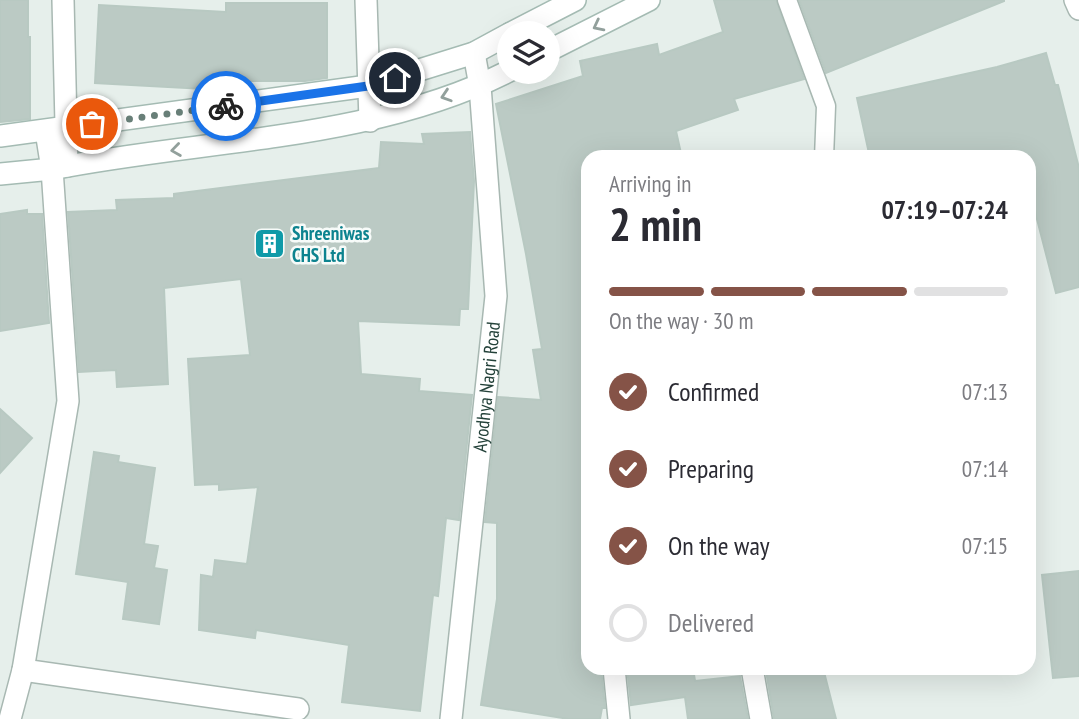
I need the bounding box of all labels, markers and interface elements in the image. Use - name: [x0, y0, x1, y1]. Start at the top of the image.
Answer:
- one-way arrow: [593, 17, 605, 31]
- map controls: [497, 21, 560, 84]
- button: layers: [497, 21, 560, 84]
- pin: [365, 48, 425, 108]
- icon: home: [376, 59, 414, 97]
- courier: [191, 71, 261, 141]
- icon: bike: [207, 87, 245, 125]
- one-way arrow: [441, 88, 453, 103]
- pin: [62, 94, 122, 154]
- icon: bag: [73, 105, 111, 143]
- one-way arrow: [170, 142, 182, 157]
- text: Arriving in: [609, 169, 691, 198]
- text: 07:19–07:24: [881, 193, 1008, 226]
- text: 2 min: [609, 194, 702, 254]
- place label: Shreeniwas CHS Ltd: [292, 221, 370, 267]
- building icon: Shreeniwas CHS Ltd: [252, 227, 286, 261]
- text: On the way · 30 m: [609, 306, 753, 335]
- street label: Ayodhya Nagri Road: [467, 320, 505, 453]
- icon: check: [609, 373, 647, 411]
- text: Confirmed: [668, 375, 759, 408]
- text: 07:13: [962, 377, 1008, 406]
- icon: check: [609, 450, 647, 488]
- text: Preparing: [668, 452, 754, 485]
- text: 07:14: [962, 454, 1008, 483]
- icon: check: [609, 527, 647, 565]
- text: On the way: [668, 529, 770, 562]
- text: 07:15: [962, 531, 1008, 560]
- text: Delivered: [668, 606, 754, 639]

